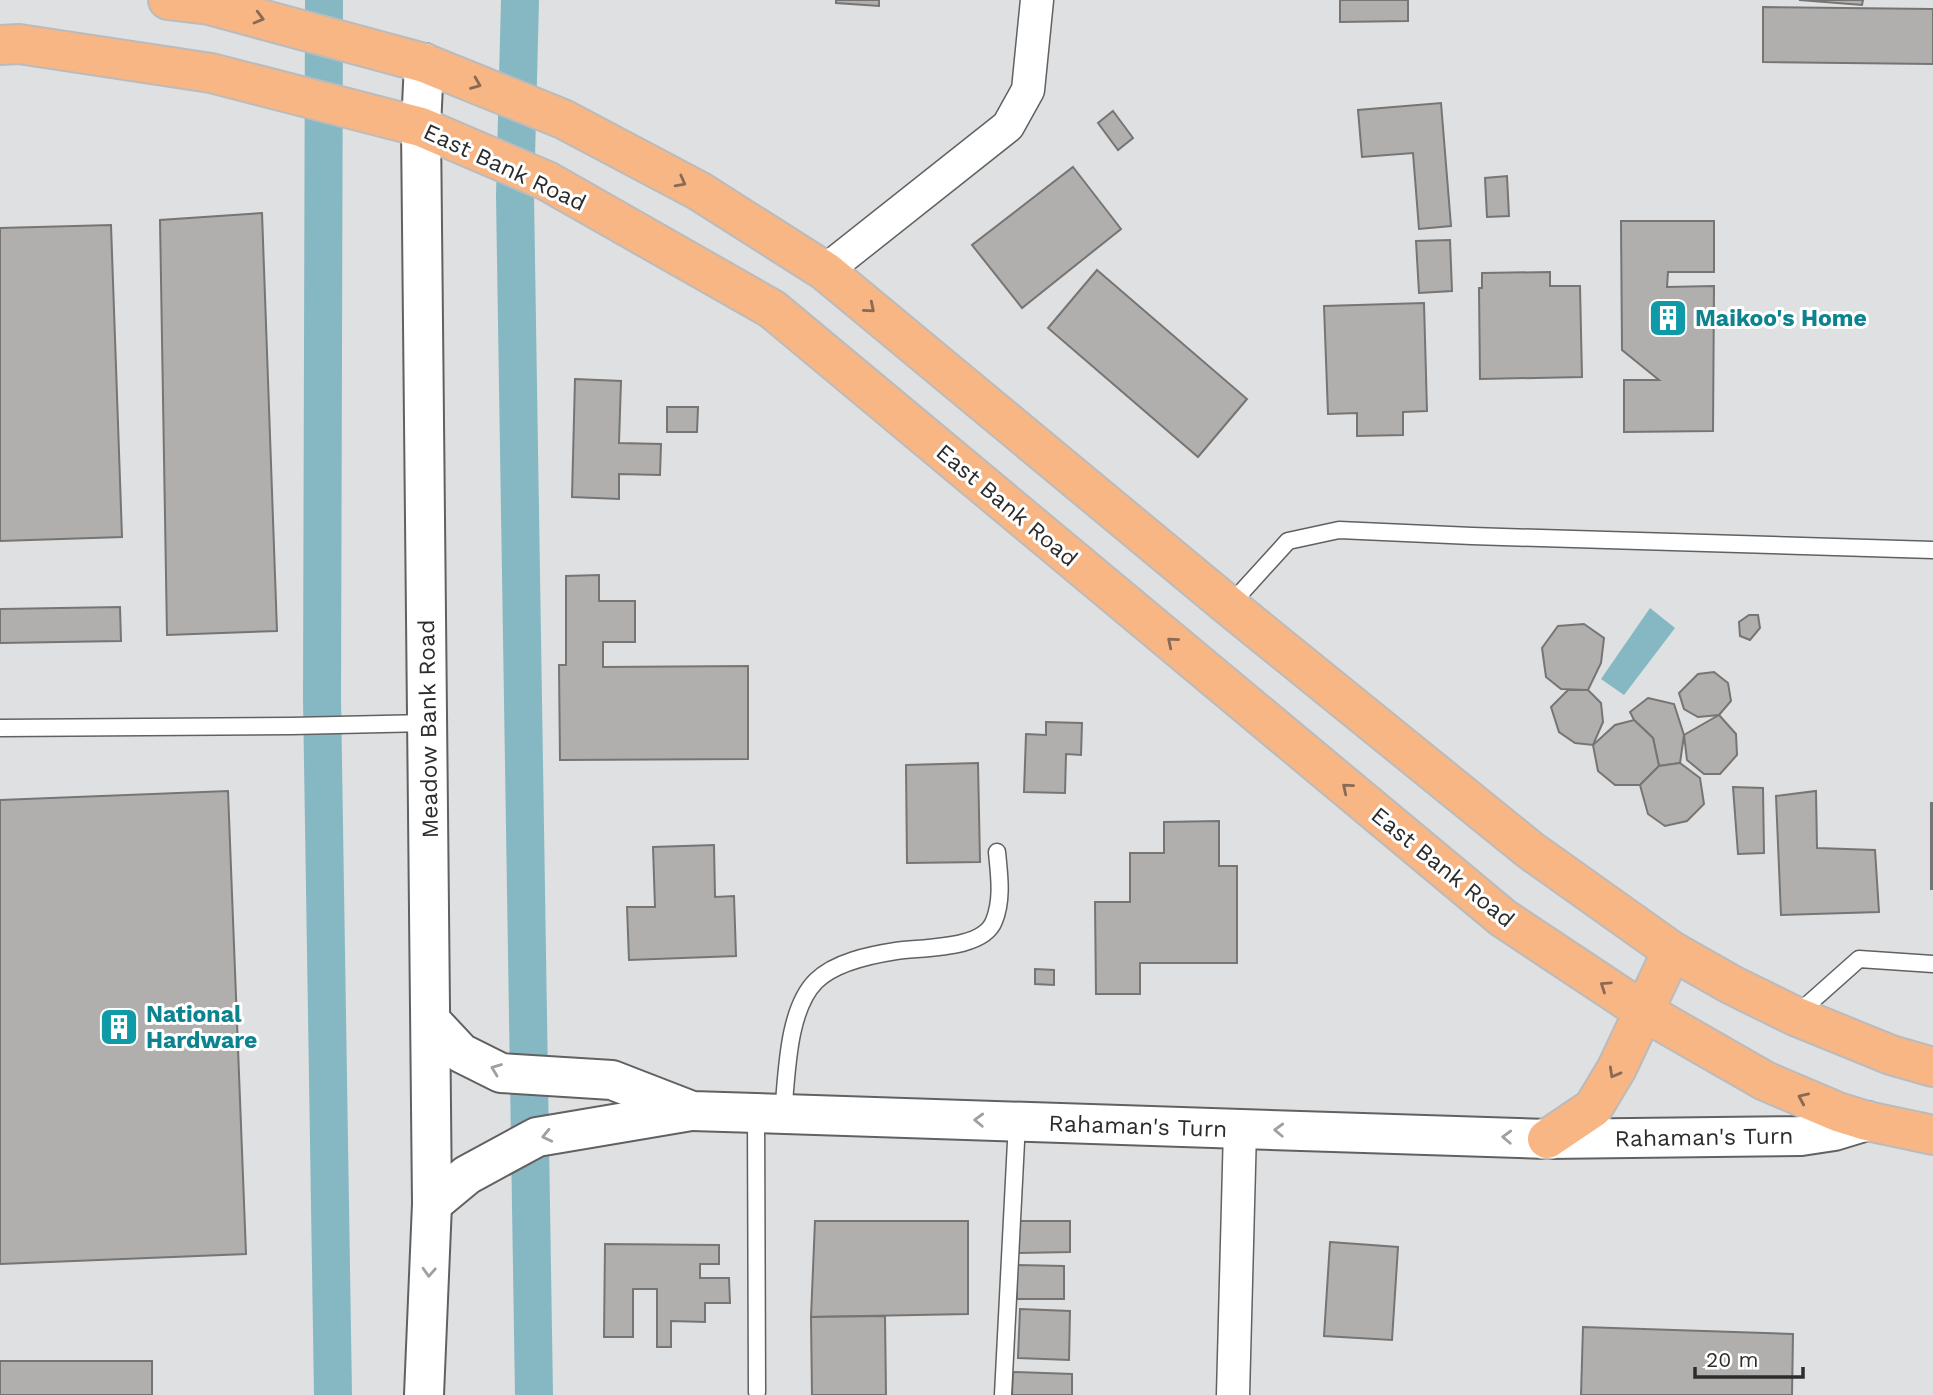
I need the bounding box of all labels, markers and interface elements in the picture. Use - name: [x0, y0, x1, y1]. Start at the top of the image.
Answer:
- one-way arrow: [253, 10, 265, 24]
- one-way arrow: [469, 76, 482, 90]
- street label: East Bank Road: [419, 118, 590, 217]
- one-way arrow: [674, 174, 686, 187]
- building icon: Maikoo's Home: [1647, 297, 1689, 339]
- one-way arrow: [861, 300, 874, 312]
- place label: Maikoo's Home: [1695, 305, 1867, 332]
- street label: East Bank Road: [931, 438, 1083, 572]
- street label: Meadow Bank Road: [413, 619, 444, 839]
- one-way arrow: [1168, 638, 1180, 651]
- one-way arrow: [1343, 784, 1356, 796]
- street label: East Bank Road: [1366, 801, 1520, 933]
- one-way arrow: [1600, 982, 1613, 994]
- place label: National Hardware: [146, 1001, 257, 1054]
- building icon: National Hardware: [98, 1006, 140, 1048]
- one-way arrow: [490, 1063, 503, 1077]
- one-way arrow: [1608, 1065, 1622, 1078]
- one-way arrow: [1798, 1092, 1810, 1106]
- street label: Rahaman's Turn: [1048, 1110, 1228, 1143]
- one-way arrow: [973, 1113, 984, 1128]
- street label: Rahaman's Turn: [1614, 1122, 1794, 1153]
- one-way arrow: [1274, 1123, 1285, 1138]
- one-way arrow: [541, 1128, 553, 1142]
- one-way arrow: [1501, 1130, 1512, 1145]
- one-way arrow: [422, 1267, 437, 1278]
- scale bar: [1695, 1336, 1804, 1380]
- text: 20 m: [1706, 1347, 1758, 1372]

